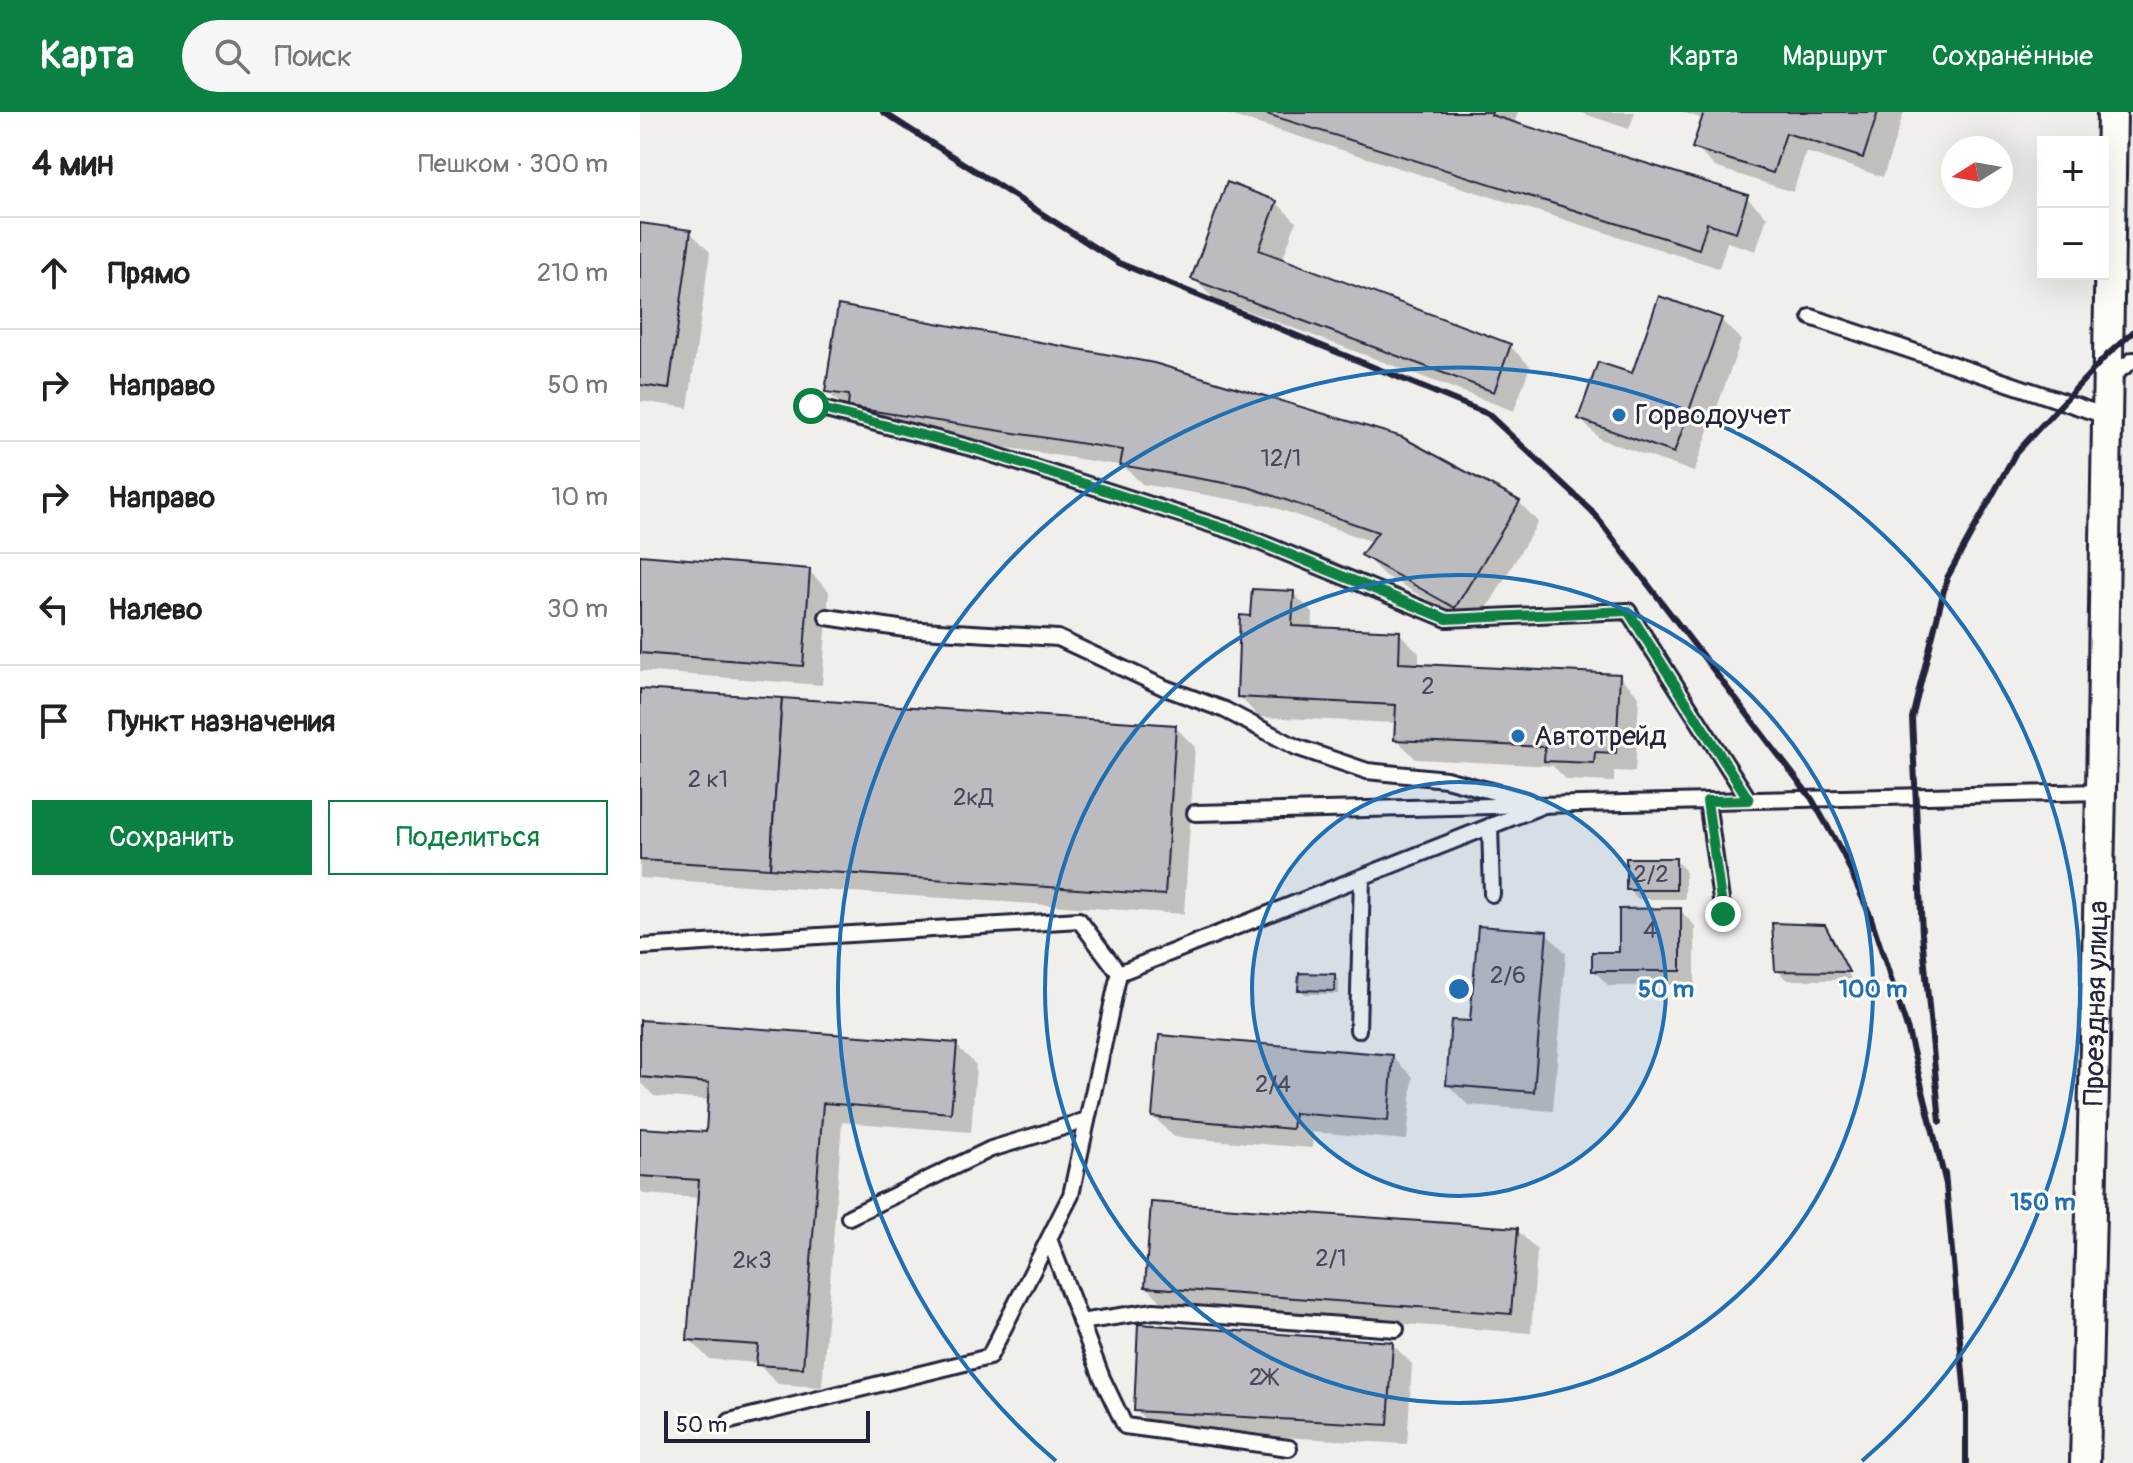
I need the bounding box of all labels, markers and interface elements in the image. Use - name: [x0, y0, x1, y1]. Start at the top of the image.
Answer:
- search box: [182, 20, 742, 92]
- text: Карта: [40, 32, 134, 80]
- icon: search: [210, 34, 254, 78]
- text: Поиск: [274, 38, 352, 75]
- text: Карта: [1669, 39, 1738, 74]
- text: Маршрут: [1782, 39, 1888, 74]
- text: Сохранённые: [1932, 39, 2093, 74]
- north arrow: [1941, 136, 2013, 208]
- map controls: [2037, 136, 2109, 280]
- button: +: [2037, 136, 2109, 208]
- text: 4 мин: [32, 143, 114, 186]
- text: Пешком · 300 m: [418, 148, 608, 180]
- button: −: [2037, 208, 2109, 280]
- icon: ahead: [32, 251, 76, 295]
- text: Прямо: [108, 255, 190, 292]
- text: 210 m: [537, 257, 608, 289]
- icon: right: [32, 363, 76, 407]
- text: Направо: [108, 367, 215, 404]
- text: 50 m: [547, 369, 608, 401]
- route start: [793, 388, 829, 424]
- place label: Горводоучет: [1635, 398, 1791, 433]
- marker: Горводоучет: [1610, 406, 1628, 424]
- house number: 12/1: [1261, 444, 1301, 473]
- icon: right: [32, 475, 76, 519]
- text: Направо: [108, 479, 215, 516]
- text: 10 m: [551, 481, 608, 513]
- icon: left: [32, 587, 76, 631]
- text: Налево: [108, 591, 202, 628]
- text: 30 m: [547, 593, 608, 625]
- house number: 2: [1421, 672, 1435, 701]
- icon: arrive: [32, 699, 76, 743]
- text: Пункт назначения: [108, 703, 335, 740]
- place label: Автотрейд: [1534, 719, 1667, 754]
- marker: Автотрейд: [1509, 727, 1527, 745]
- house number: 2 к1: [688, 765, 728, 794]
- house number: 2кД: [953, 783, 994, 812]
- button: Сохранить: [32, 800, 312, 875]
- button: Поделиться: [328, 800, 608, 875]
- house number: 2/2: [1633, 860, 1669, 889]
- route end: [1705, 896, 1741, 932]
- street label: Проездная улица: [2076, 900, 2116, 1106]
- house number: 4: [1643, 916, 1657, 945]
- house number: 2/6: [1490, 961, 1526, 990]
- centre of rings: [1445, 975, 1473, 1003]
- text: 50 m: [1638, 975, 1694, 1004]
- text: 100 m: [1839, 975, 1907, 1004]
- house number: 2/4: [1255, 1070, 1291, 1099]
- text: 150 m: [2010, 1188, 2076, 1217]
- house number: 2/1: [1315, 1244, 1347, 1273]
- house number: 2к3: [732, 1246, 772, 1275]
- house number: 2Ж: [1249, 1363, 1280, 1392]
- scale bar: [664, 1407, 870, 1443]
- text: 50 m: [676, 1411, 727, 1439]

